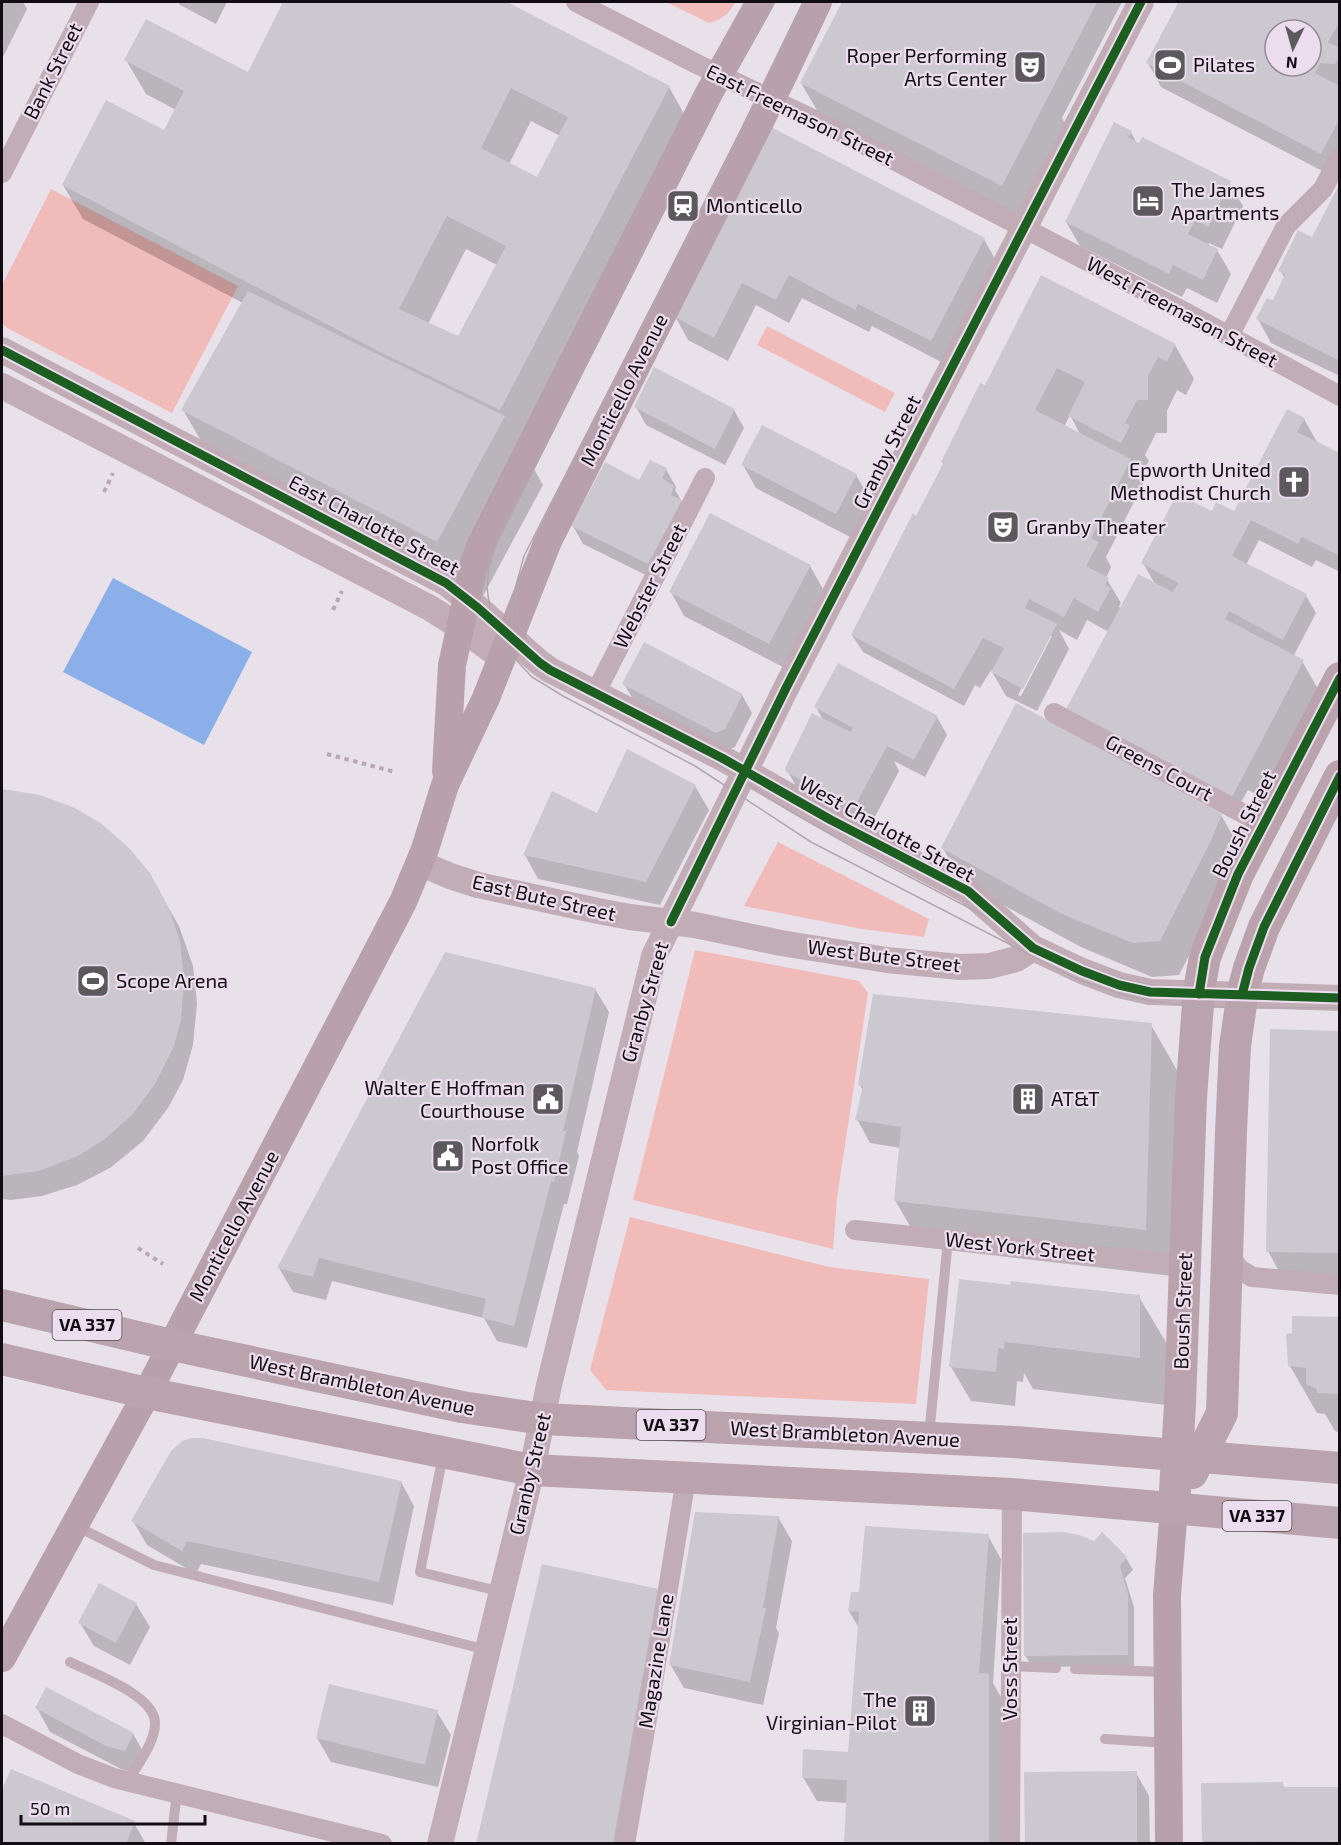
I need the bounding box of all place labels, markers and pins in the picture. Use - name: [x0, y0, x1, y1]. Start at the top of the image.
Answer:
- place label: Roper Performing Arts Center: [846, 43, 1007, 90]
- sports icon: Pilates: [1152, 47, 1188, 83]
- theatre icon: Roper Performing Arts Center: [1012, 49, 1048, 85]
- place label: Pilates: [1193, 52, 1255, 76]
- place label: The James Apartments: [1171, 177, 1279, 224]
- hotel icon: The James Apartments: [1130, 183, 1166, 219]
- station icon: Monticello: [665, 188, 701, 224]
- place label: Monticello: [706, 193, 803, 217]
- place label: Epworth United Methodist Church: [1110, 457, 1271, 504]
- church icon: Epworth United Methodist Church: [1276, 464, 1312, 500]
- theatre icon: Granby Theater: [985, 509, 1021, 545]
- place label: Granby Theater: [1026, 514, 1166, 538]
- sports icon: Scope Arena: [75, 963, 111, 999]
- place label: Scope Arena: [116, 968, 228, 992]
- place label: Walter E Hoffman Courthouse: [364, 1075, 525, 1122]
- public building icon: Walter E Hoffman Courthouse: [530, 1081, 566, 1117]
- building icon: AT&T: [1010, 1081, 1046, 1117]
- place label: AT&T: [1051, 1086, 1100, 1110]
- place label: Norfolk Post Office: [471, 1131, 569, 1178]
- public building icon: Norfolk Post Office: [430, 1138, 466, 1174]
- place label: The Virginian-Pilot: [766, 1687, 897, 1734]
- building icon: The Virginian-Pilot: [902, 1693, 938, 1729]

